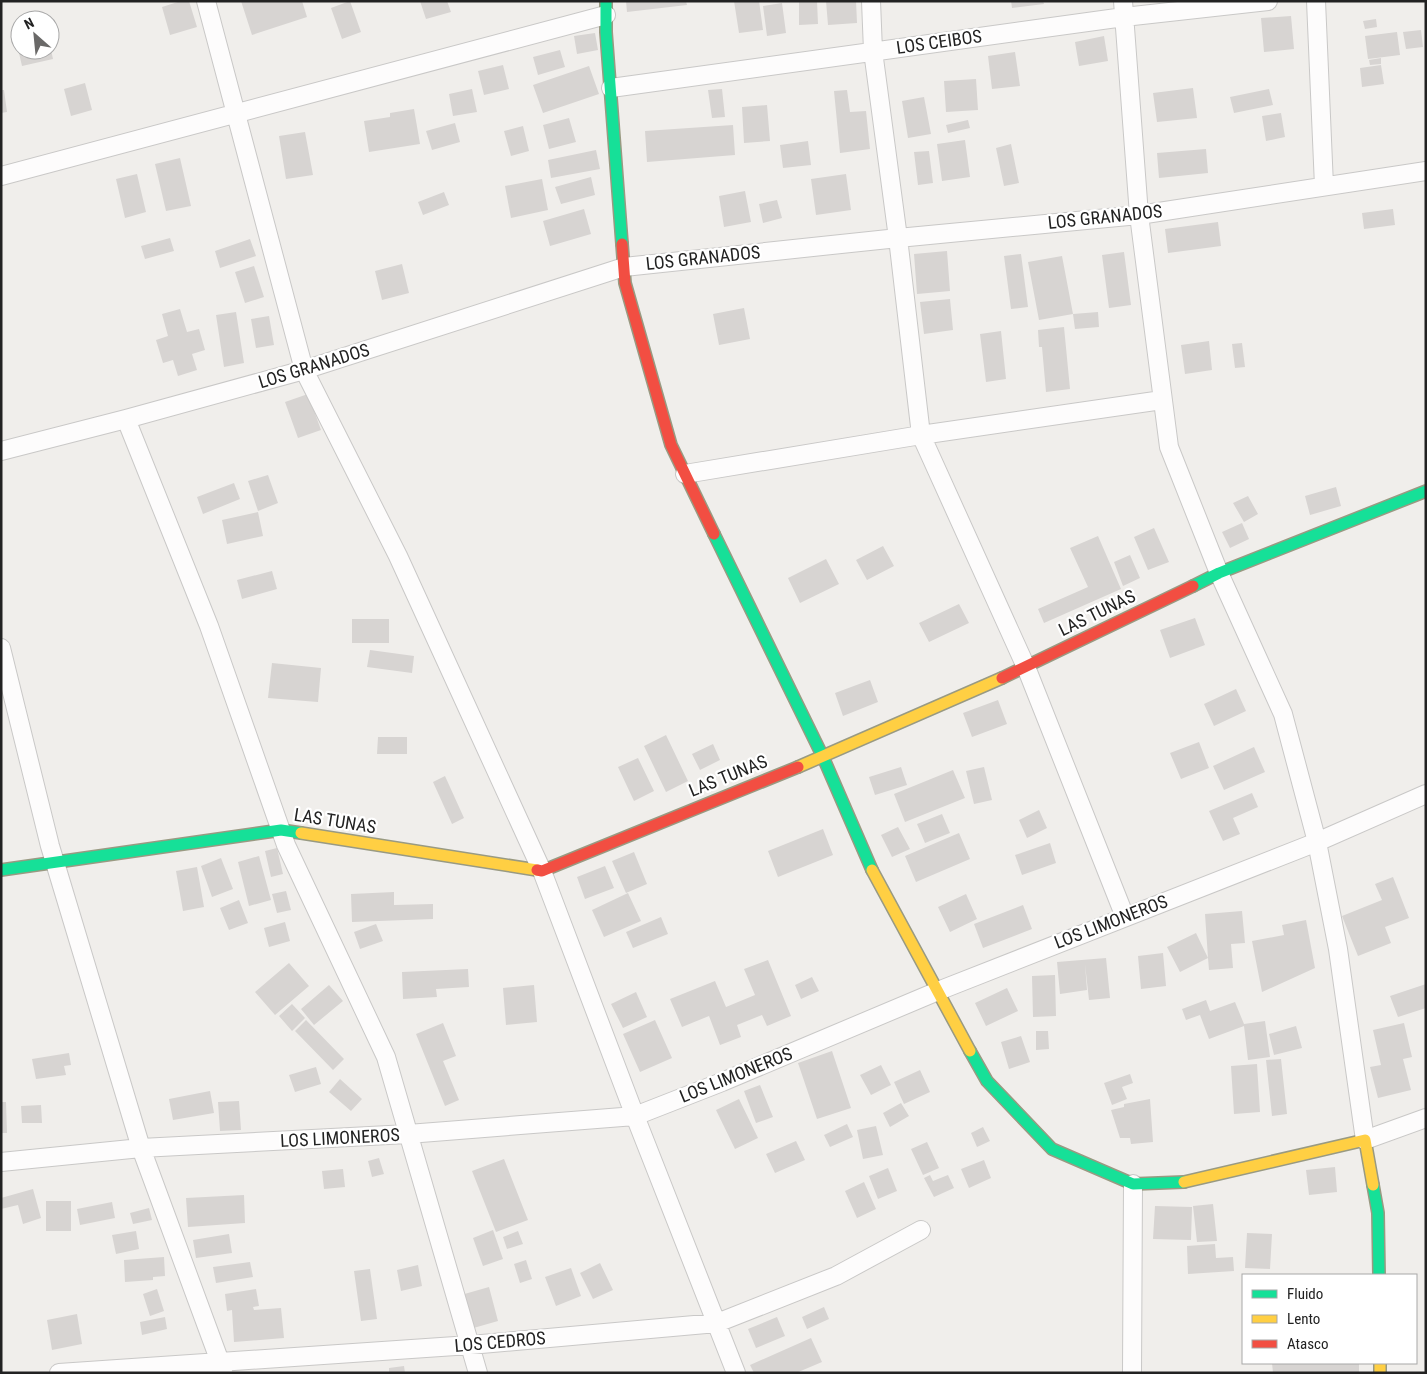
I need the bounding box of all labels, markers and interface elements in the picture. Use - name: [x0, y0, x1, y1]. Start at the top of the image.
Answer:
- north arrow: [10, 10, 60, 60]
- text: N: [22, 14, 37, 32]
- street label: LOS CEIBOS: [895, 25, 983, 58]
- street label: LOS GRANADOS: [1047, 200, 1163, 233]
- street label: LOS GRANADOS: [645, 241, 761, 274]
- street label: LOS GRANADOS: [256, 339, 372, 392]
- street label: LAS TUNAS: [1055, 585, 1139, 640]
- street label: LAS TUNAS: [686, 750, 770, 801]
- street label: LAS TUNAS: [293, 804, 378, 837]
- street label: LOS LIMONEROS: [1051, 890, 1170, 953]
- street label: LOS LIMONEROS: [676, 1042, 795, 1107]
- street label: LOS LIMONEROS: [280, 1124, 400, 1151]
- legend: [1242, 1274, 1417, 1364]
- text: Fluido: [1287, 1285, 1323, 1303]
- text: Lento: [1287, 1310, 1320, 1328]
- street label: LOS CEDROS: [454, 1327, 546, 1356]
- text: Atasco: [1287, 1335, 1328, 1353]

